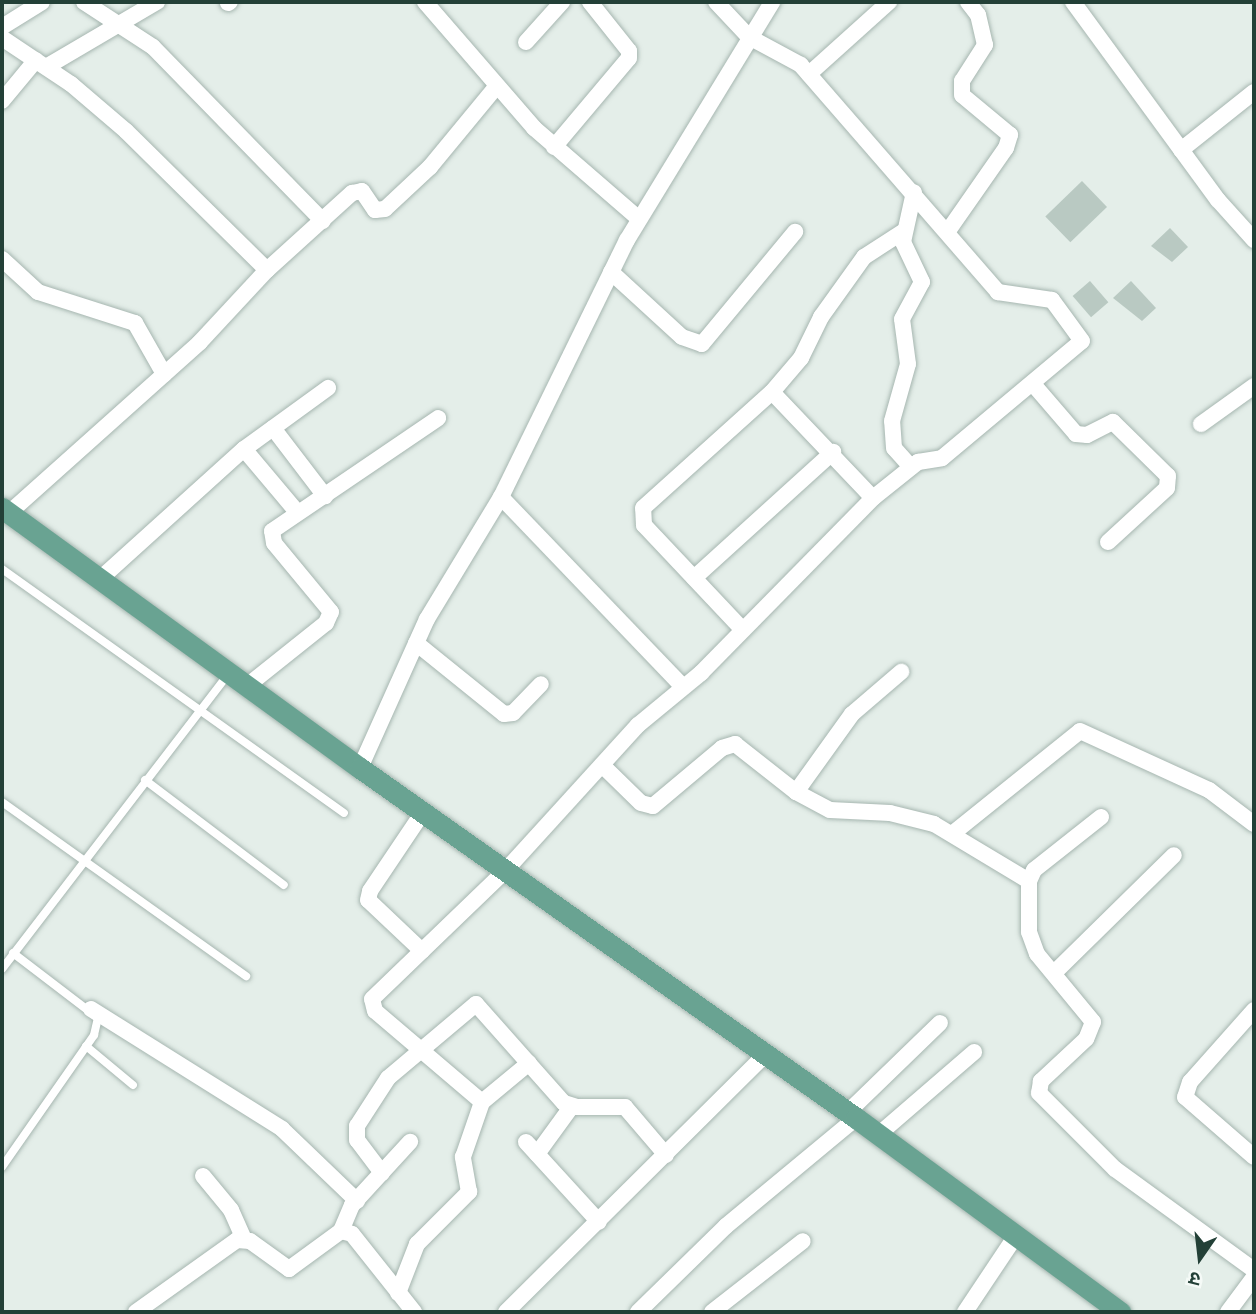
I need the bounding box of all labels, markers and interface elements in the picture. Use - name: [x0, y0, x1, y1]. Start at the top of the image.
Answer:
- north arrow: [1165, 1223, 1235, 1293]
- text: उ: [1187, 1266, 1203, 1290]

